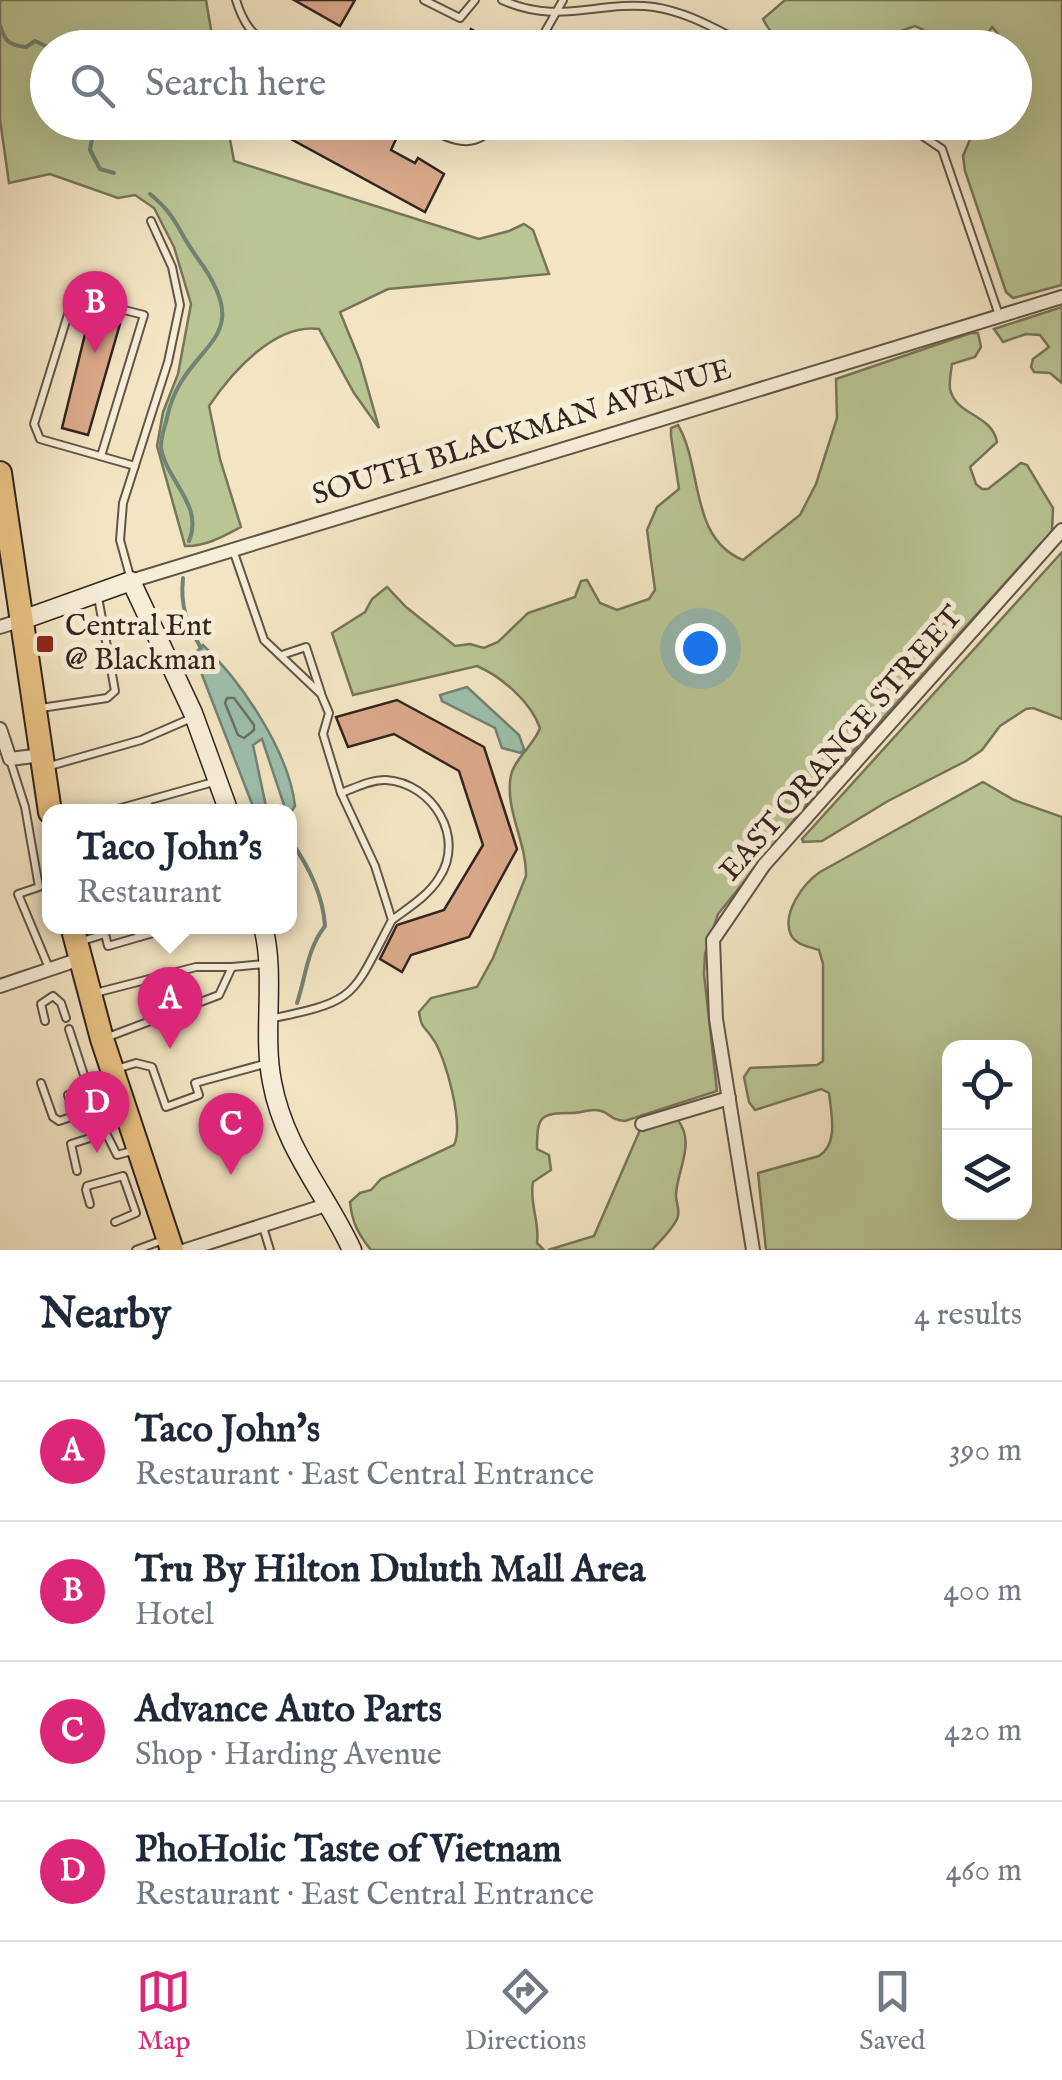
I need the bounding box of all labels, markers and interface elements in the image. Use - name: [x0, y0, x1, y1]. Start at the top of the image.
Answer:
- search box: [30, 30, 1032, 140]
- icon: search: [65, 58, 120, 113]
- text: Search here: [145, 61, 326, 109]
- pin: B: [62, 270, 128, 353]
- street label: SOUTH BLACKMAN AVENUE: [308, 351, 736, 515]
- street label: EAST ORANGE STREET: [712, 598, 972, 889]
- place label: Central Ent @ Blackman: [65, 608, 216, 680]
- your location: [675, 623, 726, 674]
- marker: Central Ent @ Blackman: [34, 633, 56, 655]
- popup: [42, 804, 297, 934]
- text: Taco John's: [77, 825, 262, 873]
- text: Restaurant: [77, 873, 222, 914]
- pin: A: [138, 966, 202, 1049]
- map controls: [942, 1040, 1032, 1220]
- button: locate: [942, 1040, 1032, 1130]
- pin: D: [64, 1070, 130, 1153]
- pin: C: [198, 1092, 264, 1175]
- button: layers: [942, 1130, 1032, 1220]
- text: Nearby: [40, 1289, 171, 1342]
- text: 4 results: [914, 1295, 1022, 1336]
- text: Taco John's: [135, 1407, 320, 1455]
- text: A: [62, 1431, 83, 1472]
- text: 390 m: [949, 1431, 1022, 1472]
- text: Restaurant · East Central Entrance: [135, 1455, 594, 1496]
- text: Tru By Hilton Duluth Mall Area: [135, 1547, 645, 1595]
- text: B: [62, 1571, 83, 1612]
- text: 400 m: [943, 1571, 1022, 1612]
- text: Hotel: [135, 1595, 214, 1636]
- text: Advance Auto Parts: [135, 1687, 442, 1735]
- text: C: [61, 1711, 84, 1752]
- text: 420 m: [944, 1711, 1022, 1752]
- text: Shop · Harding Avenue: [135, 1735, 442, 1776]
- text: PhoHolic Taste of Vietnam: [135, 1827, 562, 1875]
- text: D: [60, 1851, 85, 1892]
- text: 460 m: [945, 1851, 1022, 1892]
- text: Restaurant · East Central Entrance: [135, 1875, 594, 1916]
- tab: Map: [136, 1964, 191, 2059]
- tab: Directions: [464, 1964, 586, 2059]
- tab: Saved: [859, 1964, 926, 2059]

